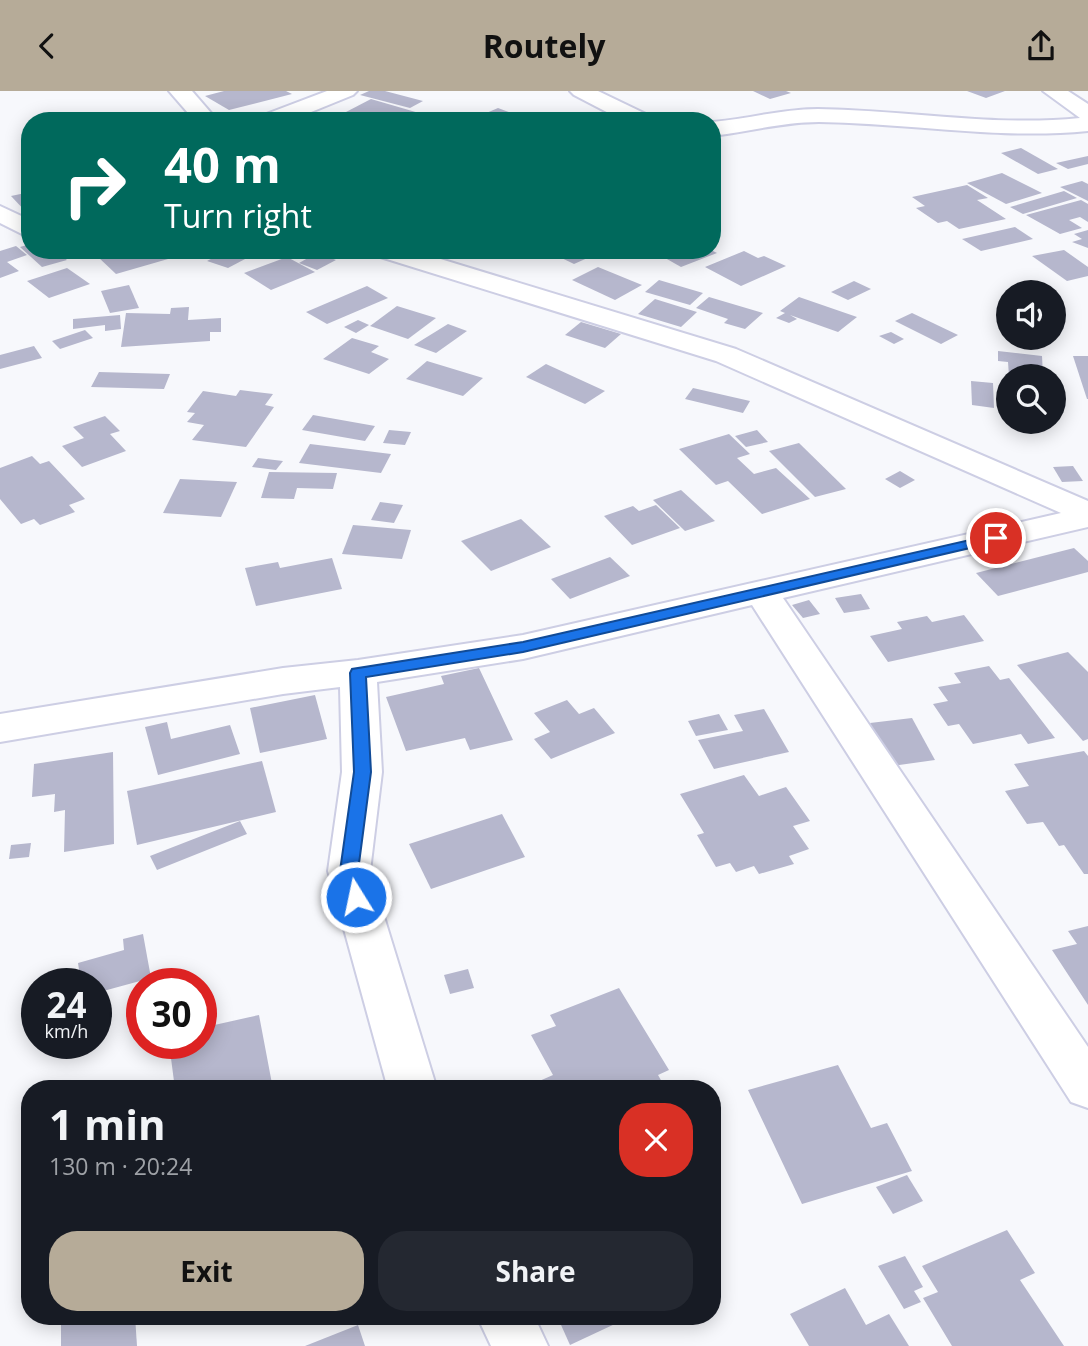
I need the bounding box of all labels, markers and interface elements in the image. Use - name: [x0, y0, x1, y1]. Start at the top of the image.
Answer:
- text: Routely: [483, 24, 605, 67]
- icon: back: [28, 27, 66, 65]
- icon: share: [1022, 27, 1060, 65]
- text: 40 m: [164, 131, 281, 197]
- icon: right: [49, 140, 140, 231]
- text: Turn right: [164, 194, 312, 237]
- map controls: [996, 280, 1066, 434]
- button: sound: [996, 280, 1066, 350]
- button: search: [996, 364, 1066, 434]
- pin: [966, 508, 1026, 568]
- icon: arrive: [977, 519, 1015, 557]
- position arrow: [319, 860, 393, 934]
- speed limit sign: 30: [126, 968, 217, 1059]
- text: 24: [46, 981, 87, 1028]
- text: km/h: [45, 1019, 88, 1043]
- text: 1 min: [49, 1095, 166, 1152]
- button: close: [619, 1103, 693, 1177]
- text: 130 m · 20:24: [49, 1150, 192, 1182]
- button: Exit: [49, 1231, 364, 1311]
- button: Share: [378, 1231, 693, 1311]

